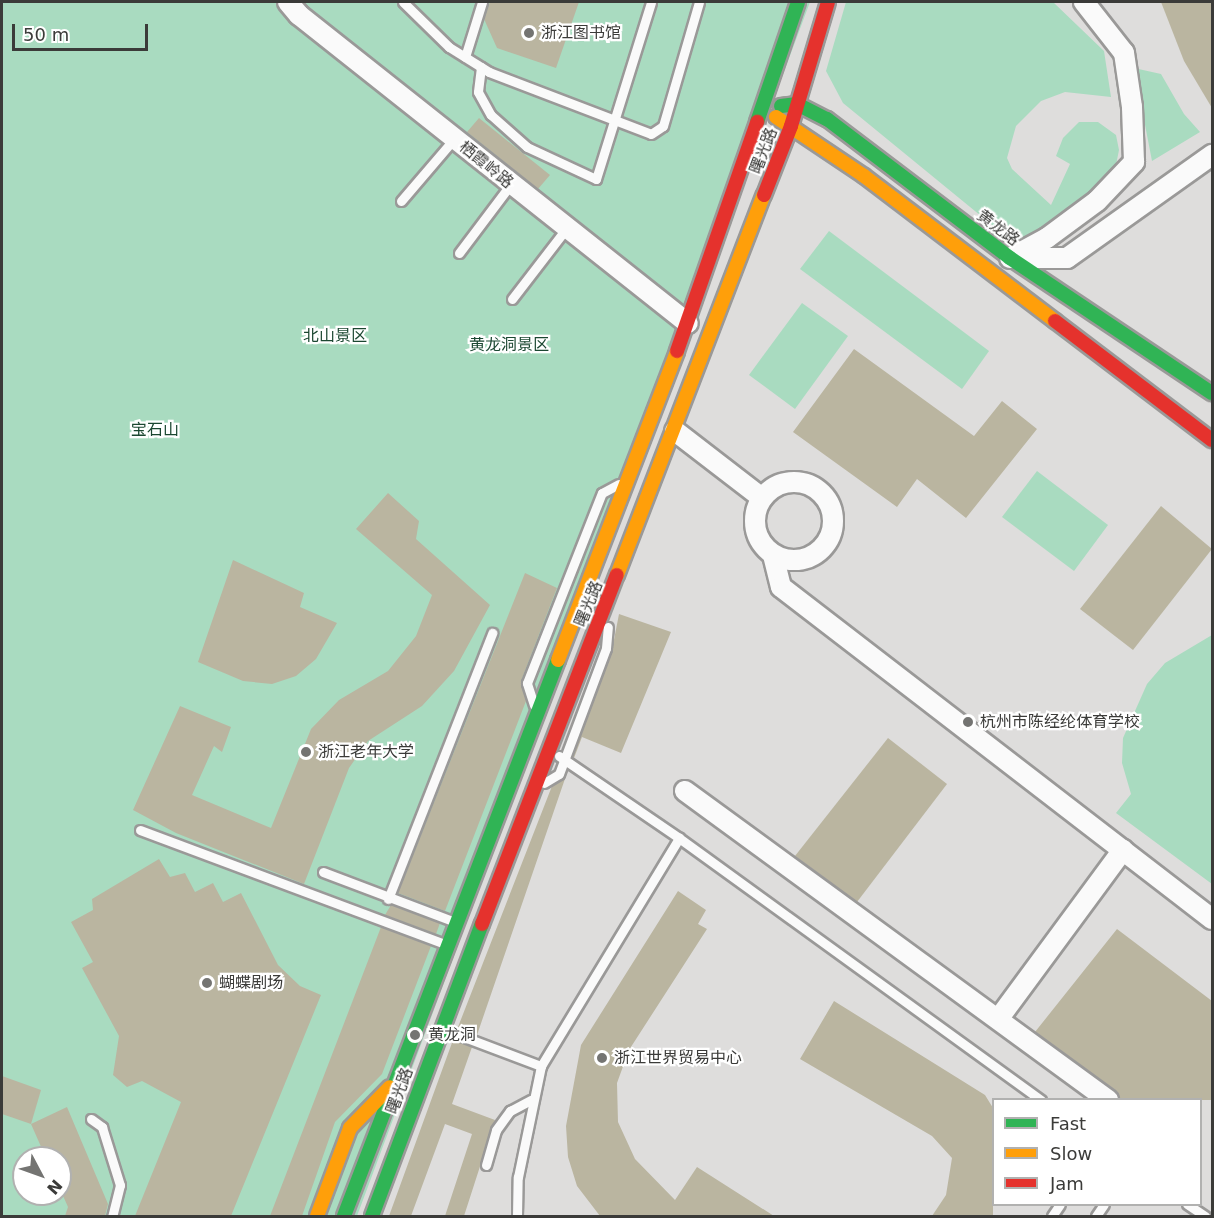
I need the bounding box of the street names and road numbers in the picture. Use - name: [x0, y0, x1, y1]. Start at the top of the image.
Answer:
- street label: 曙光路: [746, 125, 782, 177]
- street label: 栖霞岭路: [455, 137, 517, 193]
- street label: 黄龙路: [973, 206, 1023, 250]
- street label: 曙光路: [571, 578, 607, 630]
- street label: 曙光路: [383, 1065, 417, 1117]

